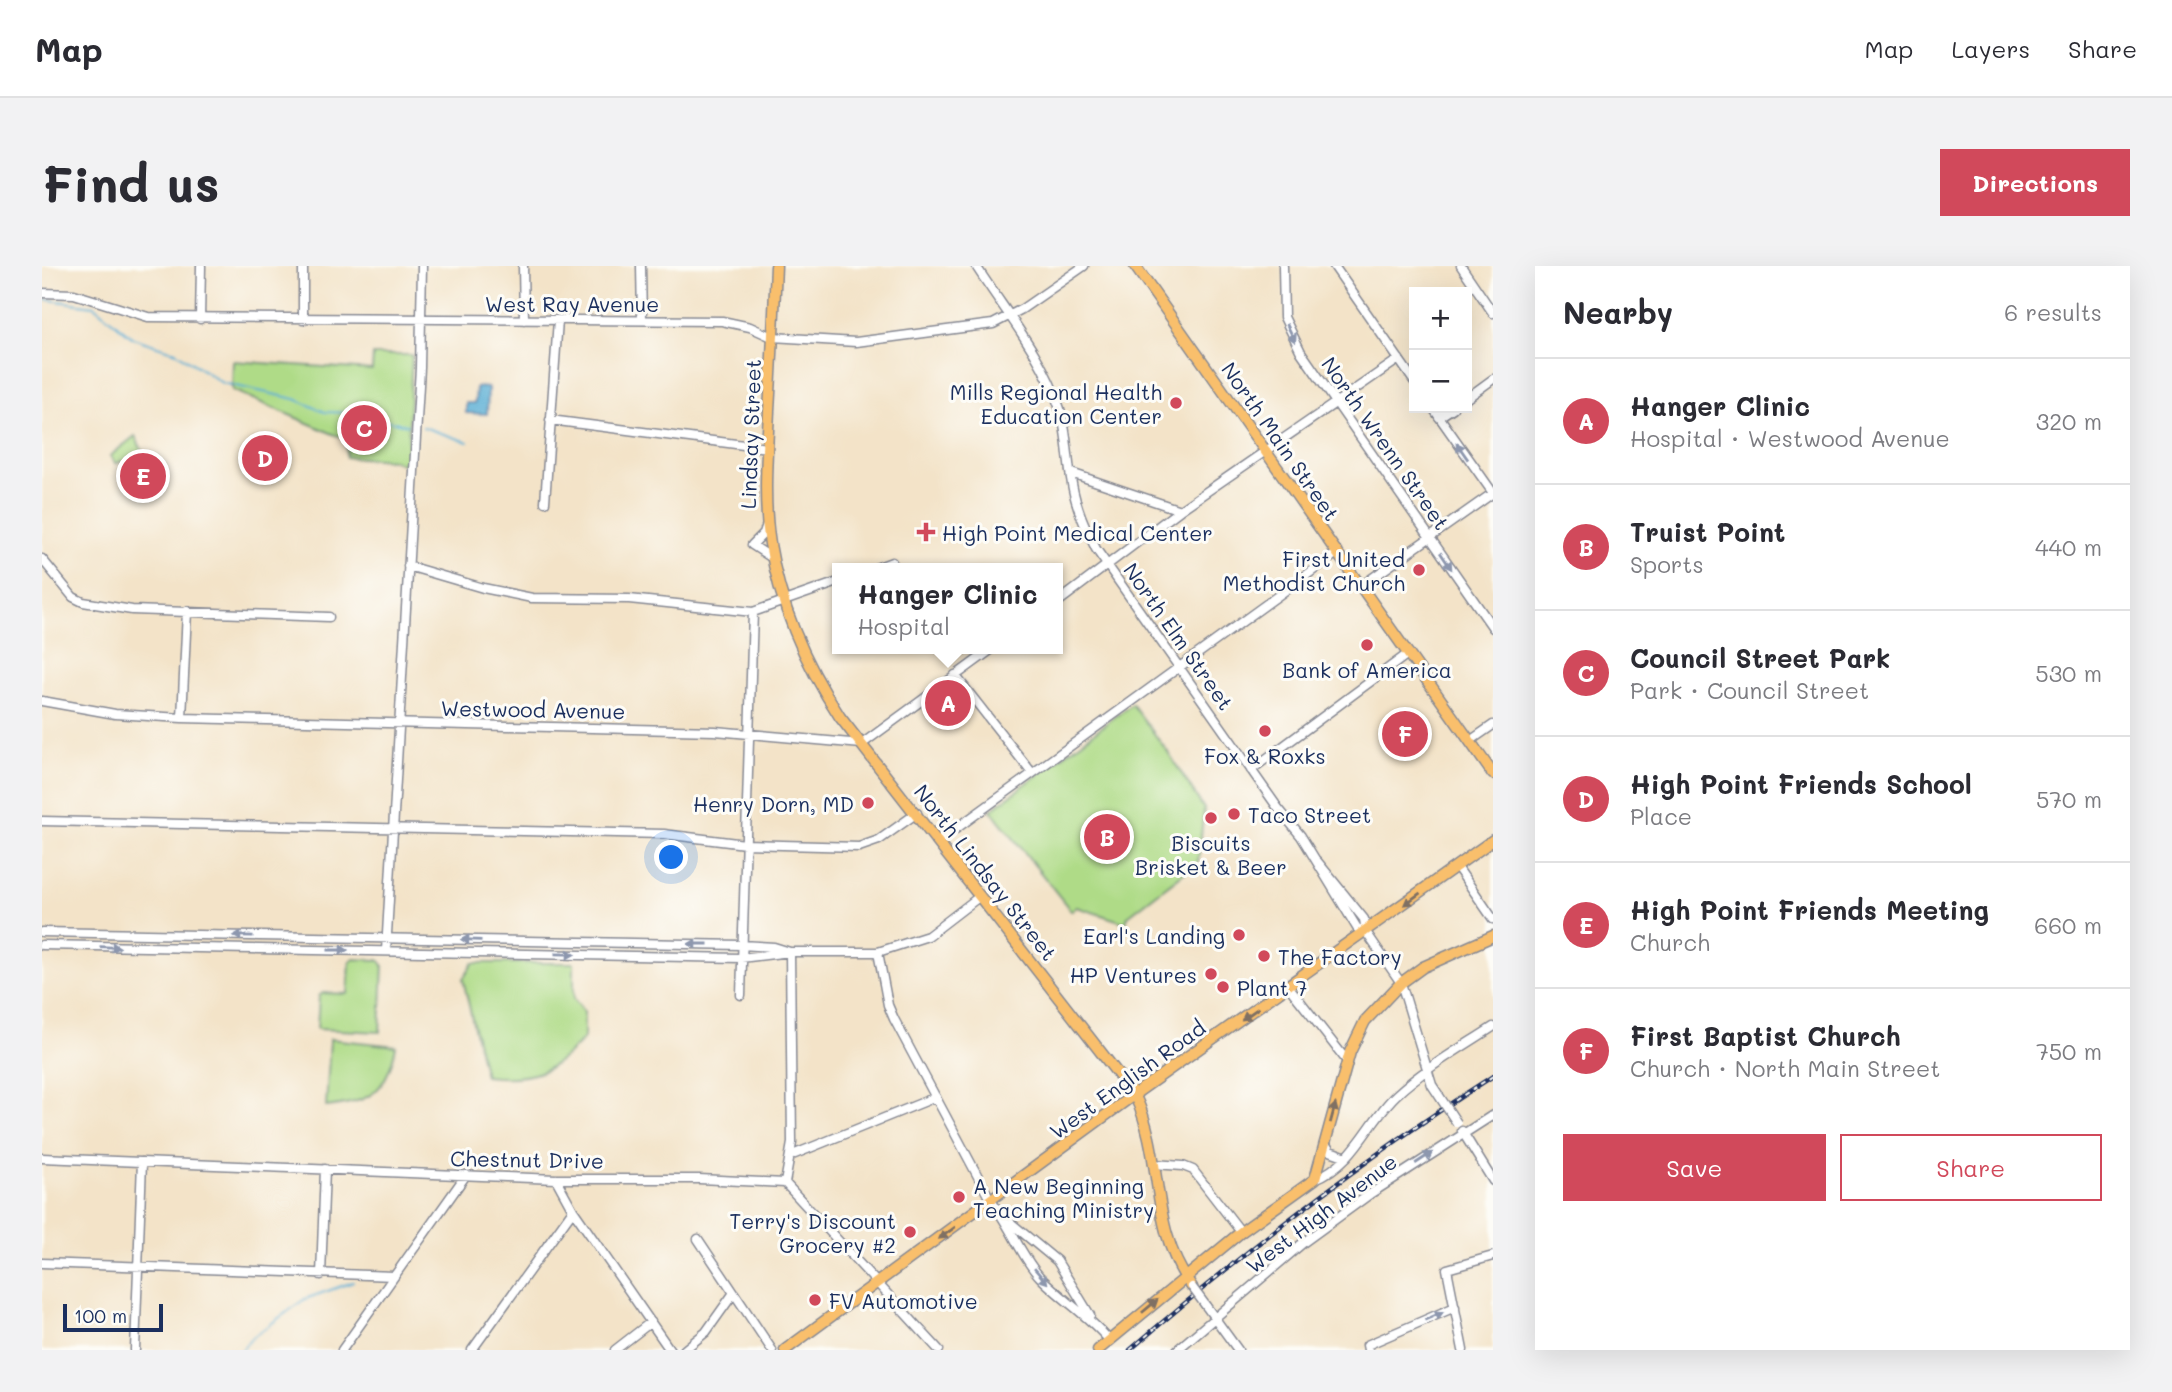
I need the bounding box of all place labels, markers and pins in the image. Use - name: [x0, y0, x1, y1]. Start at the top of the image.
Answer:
- place label: Mills Regional Health Education Center: [950, 378, 1162, 429]
- marker: Mills Regional Health Education Center: [1168, 395, 1184, 411]
- pin: C: [341, 402, 387, 454]
- pin: D: [242, 432, 288, 484]
- pin: E: [120, 450, 166, 502]
- place label: High Point Medical Center: [942, 519, 1213, 546]
- marker: High Point Medical Center: [916, 522, 936, 542]
- place label: First United Methodist Church: [1223, 545, 1405, 596]
- marker: First United Methodist Church: [1411, 562, 1427, 578]
- marker: Bank of America: [1359, 637, 1375, 653]
- place label: Bank of America: [1282, 656, 1452, 683]
- pin: A: [925, 677, 971, 729]
- pin: F: [1382, 708, 1428, 760]
- marker: Fox & Roxks: [1257, 723, 1273, 739]
- place label: Fox & Roxks: [1204, 742, 1326, 769]
- place label: Henry Dorn, MD: [693, 790, 854, 817]
- marker: Henry Dorn, MD: [860, 795, 876, 811]
- place label: Taco Street: [1248, 801, 1371, 828]
- marker: Taco Street: [1226, 806, 1242, 822]
- marker: Biscuits Brisket & Beer: [1203, 810, 1219, 826]
- pin: B: [1084, 811, 1130, 863]
- place label: Biscuits Brisket & Beer: [1135, 829, 1287, 880]
- place label: Earl's Landing: [1083, 922, 1225, 949]
- marker: Earl's Landing: [1231, 927, 1247, 943]
- place label: The Factory: [1278, 943, 1402, 970]
- marker: The Factory: [1256, 948, 1272, 964]
- place label: HP Ventures: [1070, 961, 1197, 988]
- marker: HP Ventures: [1203, 966, 1219, 982]
- place label: Plant 7: [1237, 974, 1307, 1001]
- marker: Plant 7: [1215, 979, 1231, 995]
- place label: A New Beginning Teaching Ministry: [973, 1172, 1154, 1223]
- marker: A New Beginning Teaching Ministry: [951, 1189, 967, 1205]
- place label: Terry's Discount Grocery #2: [729, 1207, 896, 1258]
- marker: Terry's Discount Grocery #2: [902, 1224, 918, 1240]
- place label: FV Automotive: [829, 1287, 978, 1314]
- marker: FV Automotive: [807, 1292, 823, 1308]

